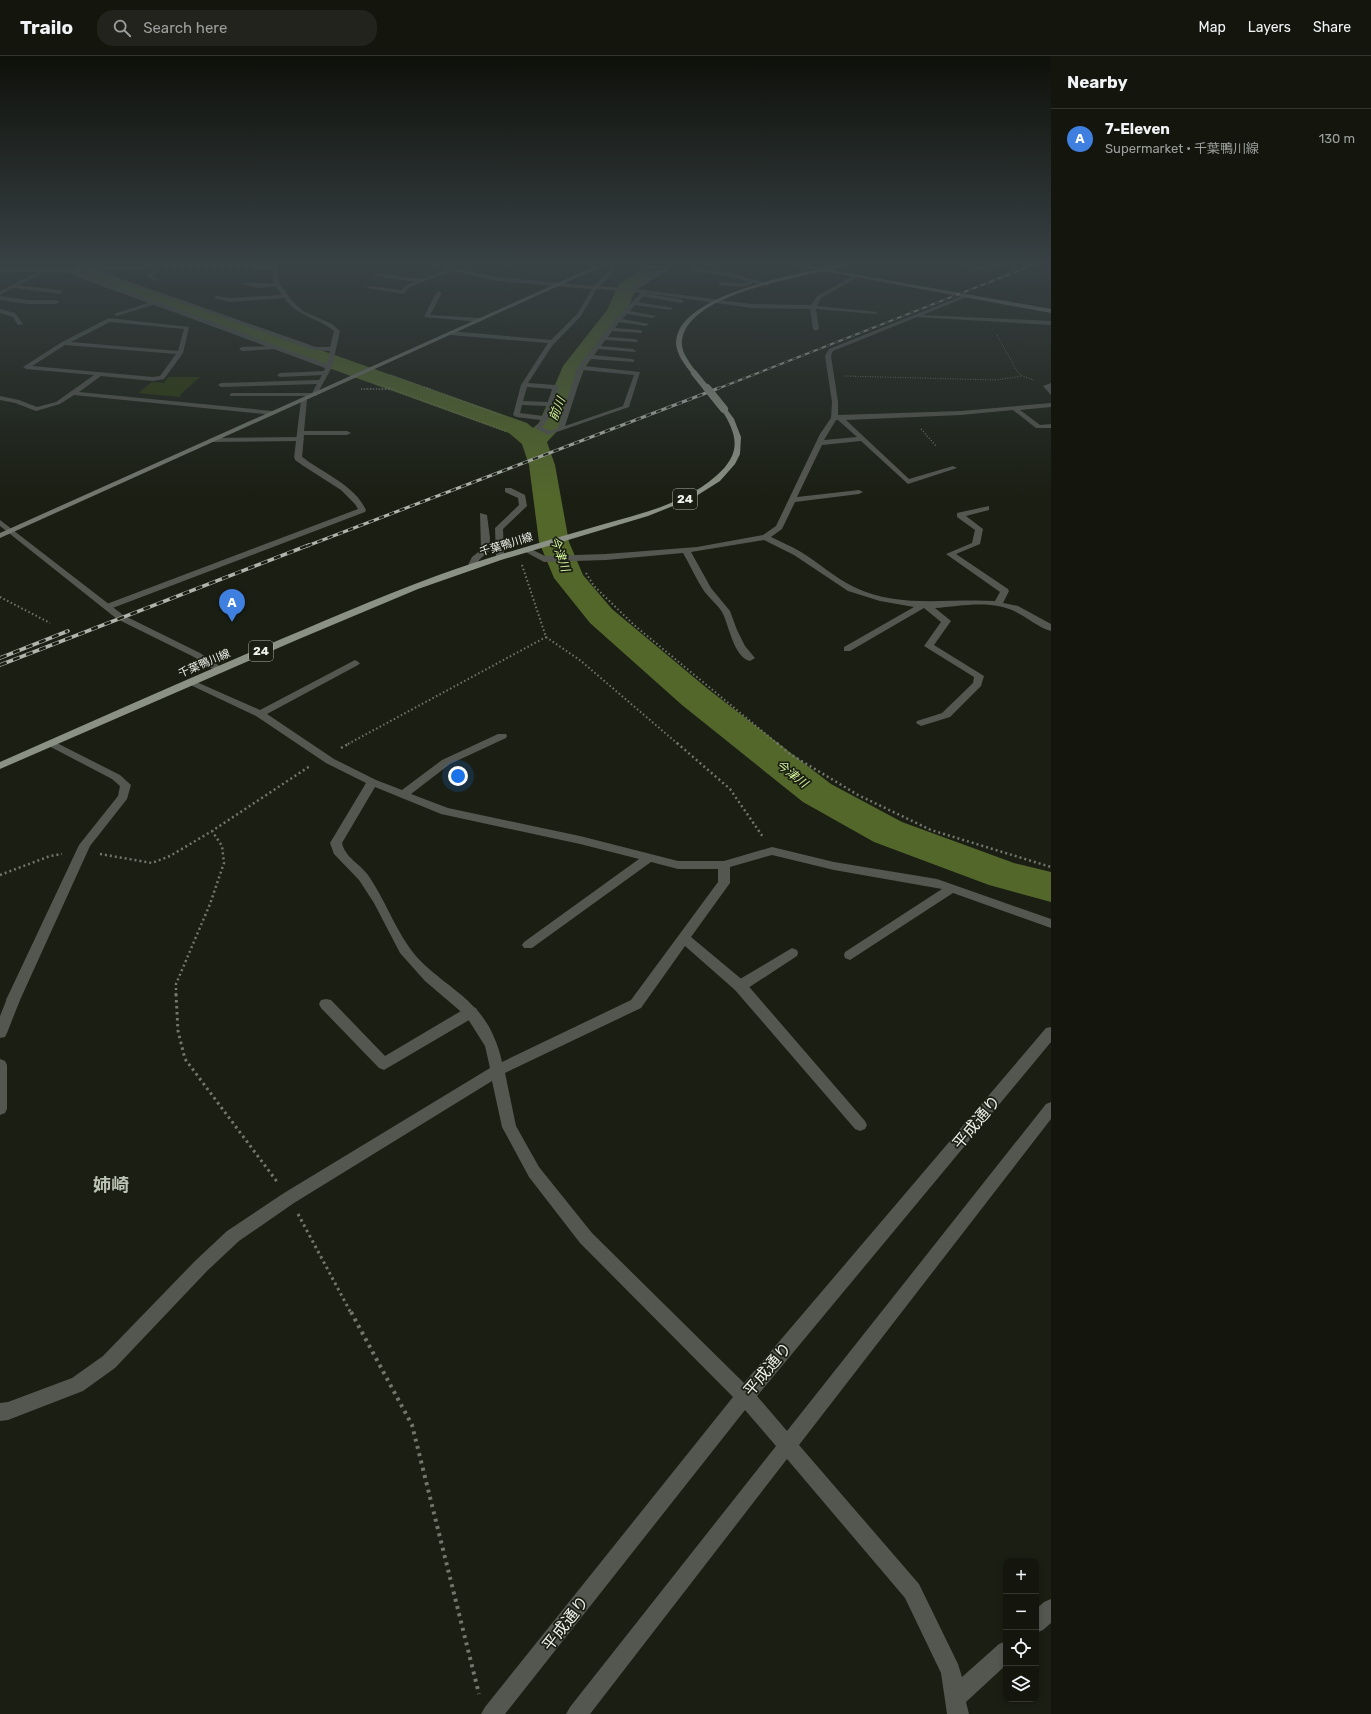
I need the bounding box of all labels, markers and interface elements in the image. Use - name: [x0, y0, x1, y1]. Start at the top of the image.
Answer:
- search box: [97, 10, 377, 46]
- text: Trailo: [20, 16, 73, 39]
- icon: search: [111, 17, 133, 39]
- text: Search here: [143, 19, 227, 37]
- text: Map: [1199, 19, 1226, 36]
- text: Layers: [1248, 19, 1291, 36]
- text: Share: [1313, 19, 1351, 36]
- text: Nearby: [1067, 72, 1128, 92]
- text: 7-Eleven: [1105, 120, 1170, 138]
- text: A: [1075, 131, 1085, 146]
- text: 130 m: [1319, 131, 1355, 146]
- text: Supermarket · 千葉鴨川線: [1105, 141, 1259, 156]
- water label: 前川: [546, 393, 569, 423]
- road number: 24: [673, 489, 697, 509]
- street label: 千葉鴨川線: [478, 530, 534, 559]
- water label: 今津川: [548, 535, 573, 575]
- pin: A: [219, 589, 245, 622]
- road number: 24: [249, 641, 273, 661]
- street label: 千葉鴨川線: [176, 647, 232, 680]
- water label: 今津川: [774, 757, 812, 792]
- your location: [448, 766, 468, 786]
- street label: 平成通り: [949, 1092, 1004, 1153]
- district label: 姉崎: [93, 1174, 129, 1196]
- street label: 平成通り: [740, 1339, 795, 1400]
- map controls: [1003, 1558, 1039, 1702]
- button: +: [1003, 1558, 1039, 1594]
- street label: 平成通り: [538, 1592, 593, 1654]
- button: −: [1003, 1594, 1039, 1630]
- button: locate: [1003, 1630, 1039, 1666]
- button: layers: [1003, 1666, 1039, 1702]

